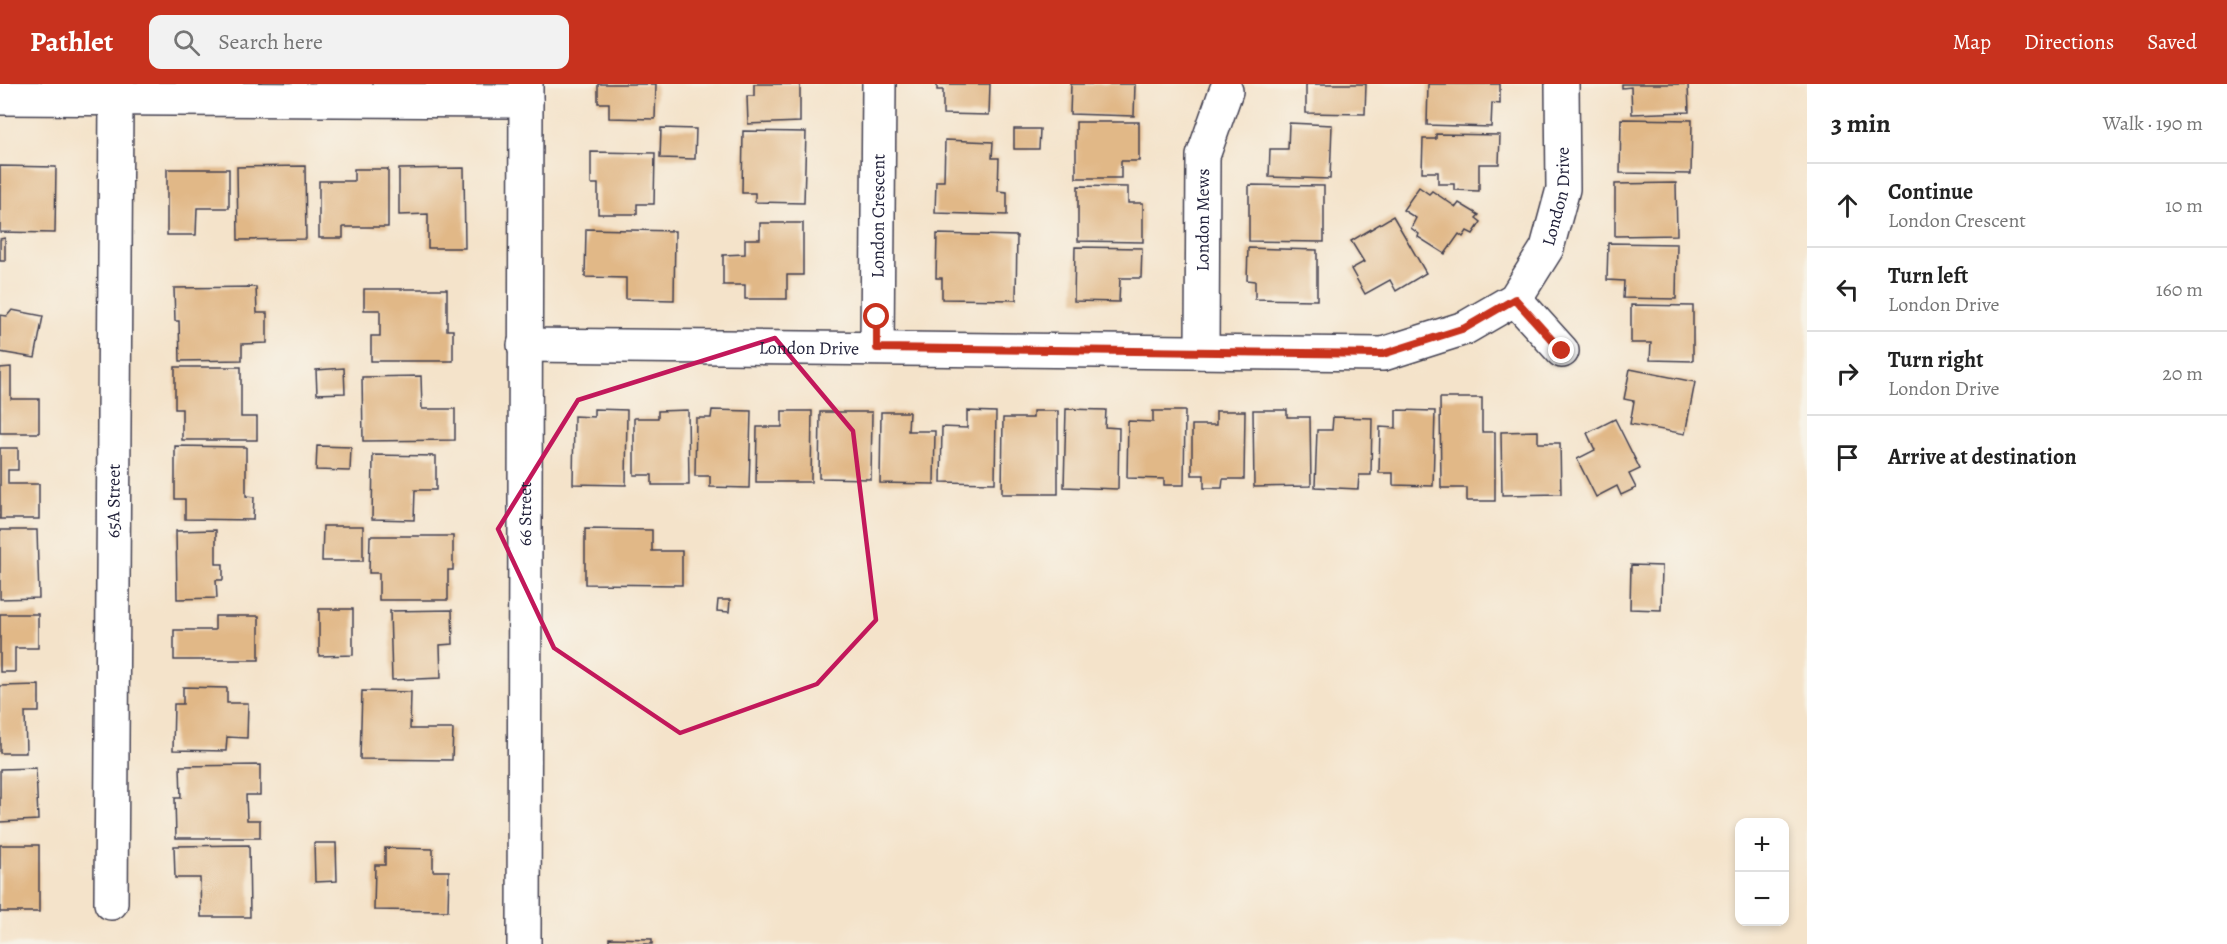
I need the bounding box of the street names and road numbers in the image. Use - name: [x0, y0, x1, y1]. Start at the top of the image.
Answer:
- street label: London Drive: [1536, 147, 1575, 249]
- street label: London Crescent: [866, 154, 890, 278]
- street label: London Mews: [1190, 168, 1215, 272]
- street label: London Drive: [759, 335, 859, 361]
- street label: 65A Street: [101, 464, 126, 538]
- street label: 66 Street: [513, 482, 537, 546]

